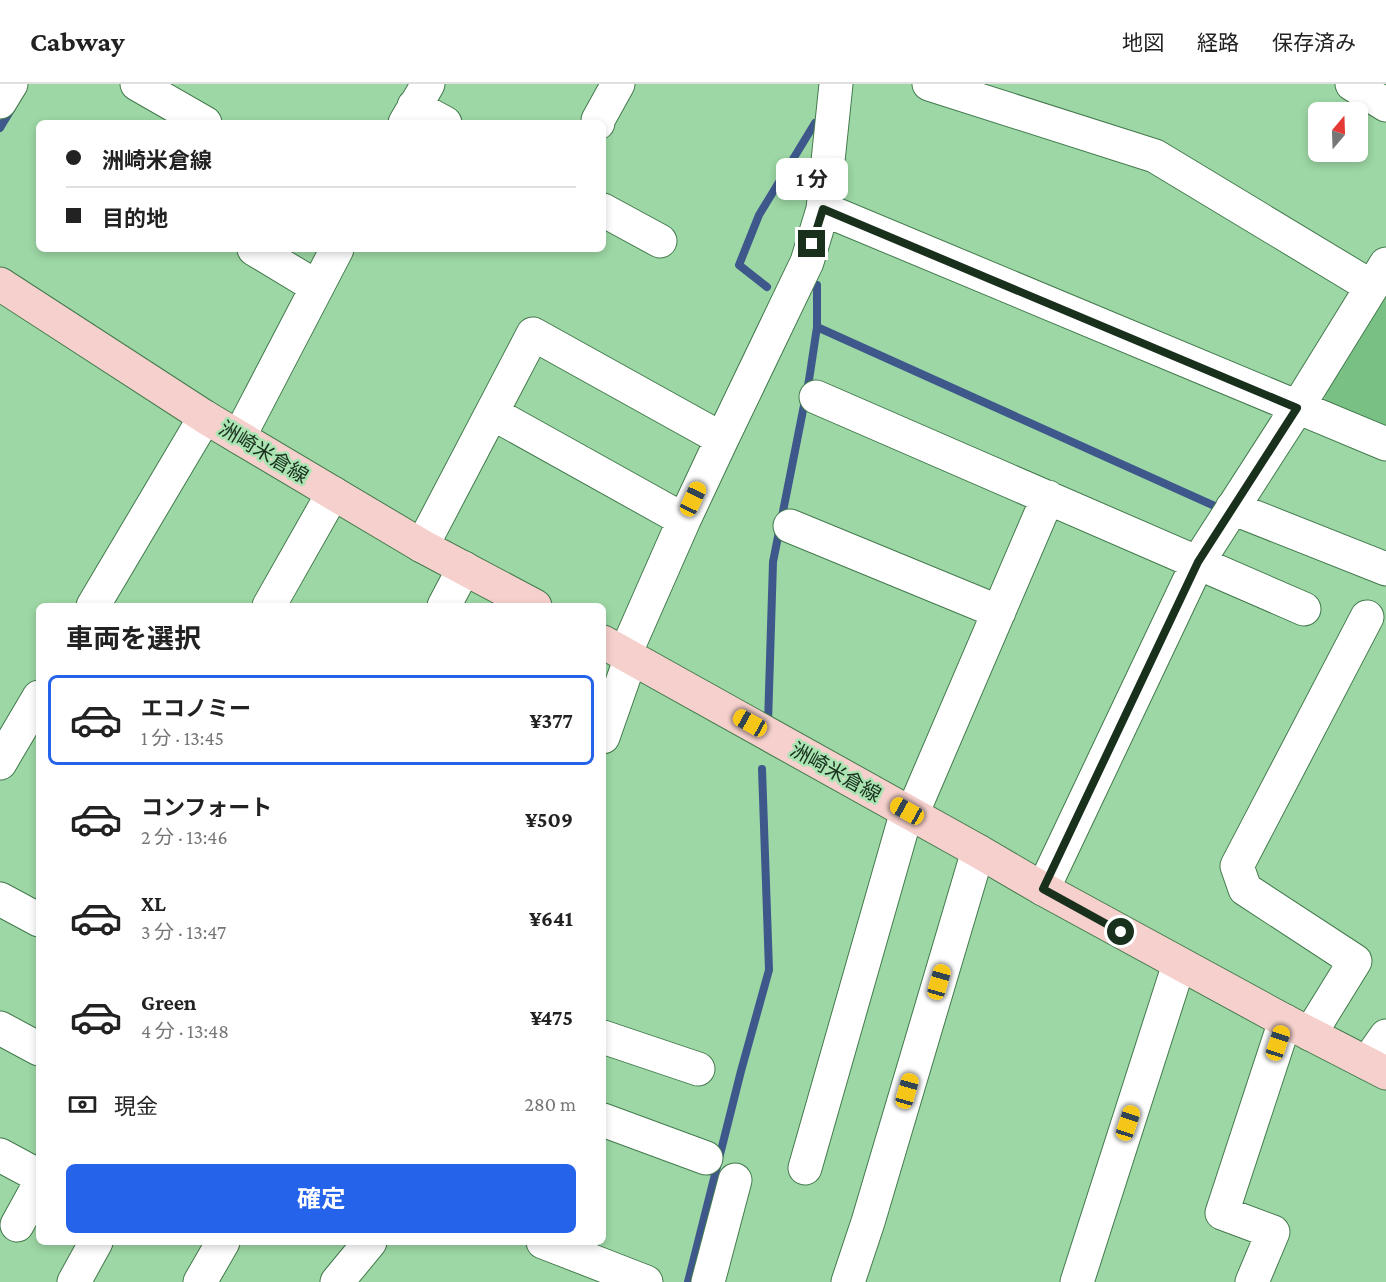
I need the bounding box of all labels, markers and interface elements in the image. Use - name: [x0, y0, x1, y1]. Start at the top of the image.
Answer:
- text: Cabway: [30, 26, 125, 57]
- text: 地図: [1122, 31, 1164, 55]
- text: 経路: [1197, 31, 1239, 55]
- text: 保存済み: [1272, 31, 1356, 55]
- north arrow: [1308, 102, 1368, 162]
- map controls: [1308, 102, 1368, 162]
- text: 洲崎米倉線: [102, 148, 212, 173]
- callout: 1 分: [776, 157, 848, 199]
- text: 1 分: [796, 168, 828, 190]
- text: 目的地: [102, 206, 168, 231]
- route end: [798, 230, 825, 257]
- street label: 洲崎米倉線: [215, 417, 313, 487]
- car: [677, 479, 709, 519]
- text: 車両を選択: [66, 624, 201, 654]
- icon: car: [69, 693, 123, 747]
- text: エコノミー: [141, 696, 251, 721]
- car: [730, 706, 770, 740]
- text: ¥377: [530, 708, 573, 733]
- text: 1 分 · 13:45: [141, 727, 224, 749]
- street label: 洲崎米倉線: [787, 738, 885, 806]
- icon: car: [69, 792, 123, 846]
- car: [887, 794, 927, 828]
- text: コンフォート: [141, 795, 272, 820]
- text: ¥509: [525, 807, 573, 832]
- text: 2 分 · 13:46: [141, 826, 228, 848]
- icon: car: [69, 891, 123, 945]
- text: XL: [141, 891, 166, 916]
- text: ¥641: [529, 906, 573, 931]
- route start: [1107, 918, 1134, 945]
- text: 3 分 · 13:47: [141, 921, 226, 943]
- car: [925, 962, 953, 1002]
- icon: car: [69, 990, 123, 1044]
- text: Green: [141, 990, 197, 1015]
- text: ¥475: [530, 1005, 573, 1030]
- text: 4 分 · 13:48: [141, 1020, 229, 1042]
- car: [1264, 1023, 1292, 1063]
- car: [893, 1071, 921, 1111]
- icon: cash: [66, 1088, 99, 1121]
- text: 280 m: [525, 1093, 576, 1115]
- text: 現金: [114, 1094, 158, 1119]
- car: [1114, 1103, 1142, 1143]
- button: 確定: [66, 1164, 576, 1233]

